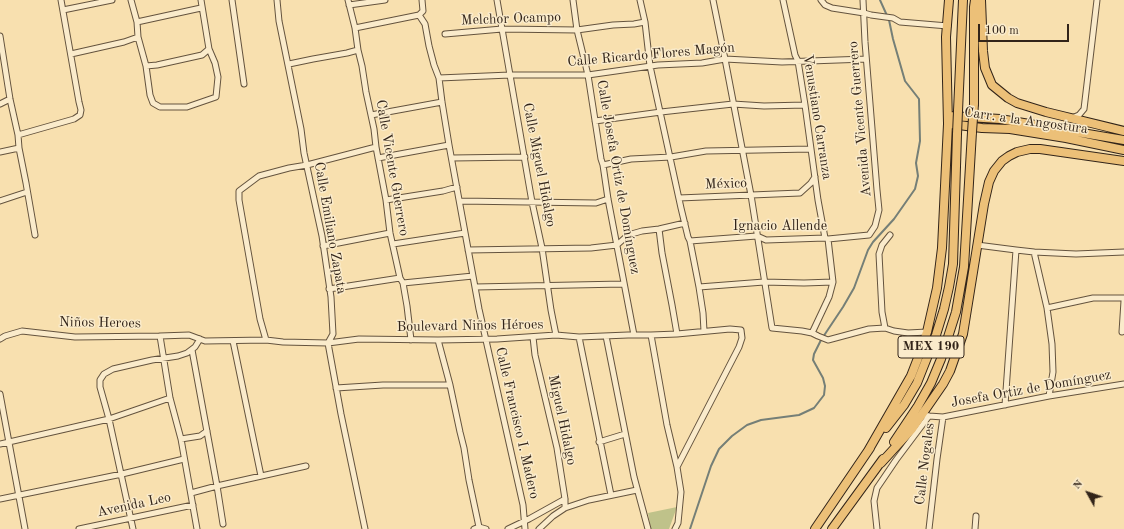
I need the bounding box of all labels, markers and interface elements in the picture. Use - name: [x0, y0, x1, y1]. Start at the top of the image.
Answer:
- street label: Melchor Ocampo: [461, 9, 561, 29]
- scale bar: [980, 16, 1071, 42]
- text: 100 m: [985, 25, 1019, 37]
- street label: Calle Ricardo Flores Magón: [567, 39, 735, 71]
- street label: Avenida Vicente Guerrero: [845, 40, 875, 198]
- street label: Venustiano Carranza: [799, 53, 835, 181]
- street label: Calle Josefa Ortiz de Domínguez: [593, 79, 643, 275]
- street label: Calle Vicente Guerrero: [372, 99, 412, 237]
- street label: Calle Miguel Hidalgo: [519, 101, 559, 229]
- street label: Carr. a la Angostura: [963, 104, 1089, 138]
- street label: Calle Emiliano Zapata: [310, 161, 350, 295]
- street label: México: [705, 175, 747, 193]
- street label: Ignacio Allende: [733, 218, 827, 234]
- street label: Niños Heroes: [59, 314, 141, 332]
- street label: Boulevard Niños Héroes: [396, 316, 544, 336]
- road number: MEX 190: [898, 336, 964, 358]
- street label: Calle Francisco I. Madero: [491, 345, 543, 501]
- street label: Josefa Ortiz de Domínguez: [950, 367, 1112, 411]
- street label: Miguel Hidalgo: [544, 373, 580, 467]
- street label: Calle Nogales: [912, 422, 938, 506]
- north arrow: [1068, 473, 1108, 513]
- text: N: [1072, 478, 1085, 492]
- street label: Avenida Leo: [95, 489, 173, 521]

